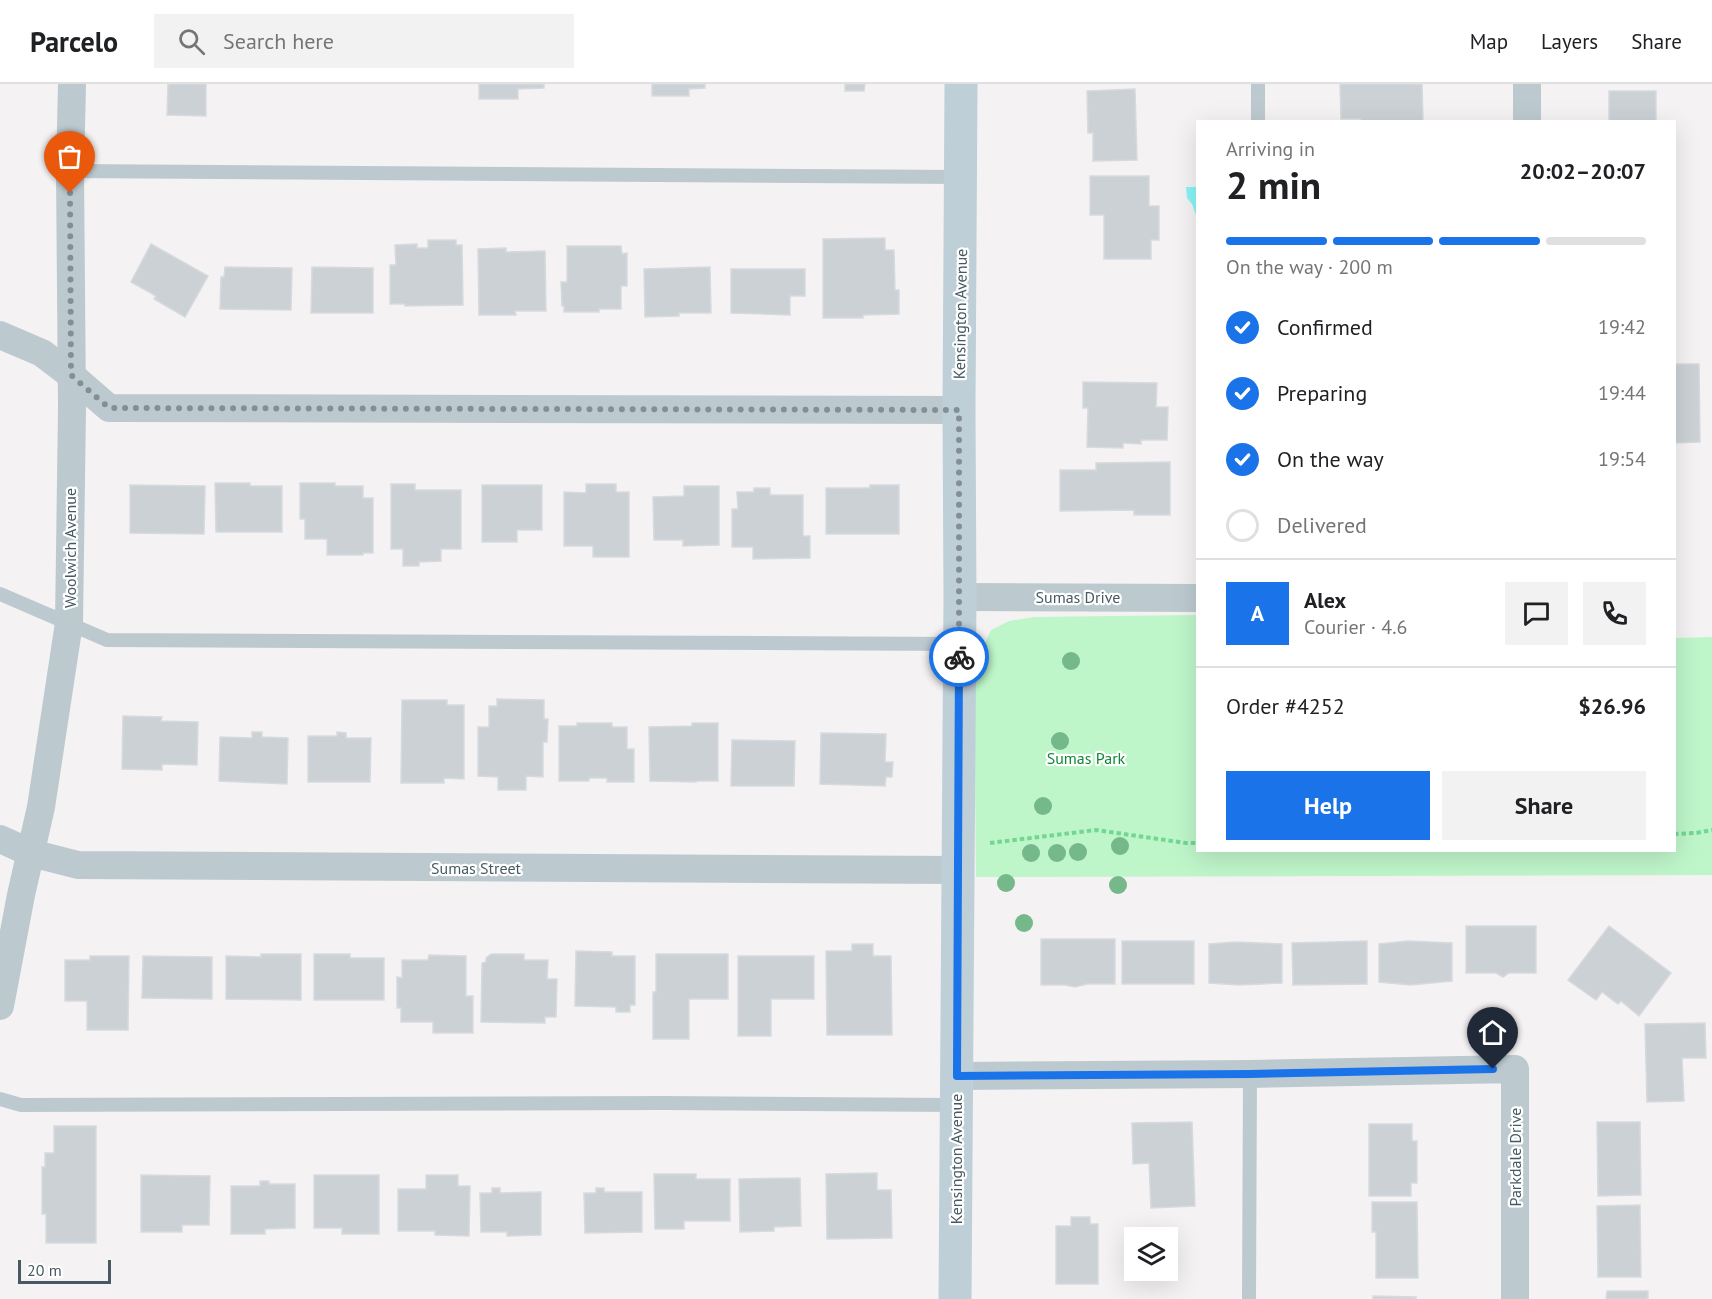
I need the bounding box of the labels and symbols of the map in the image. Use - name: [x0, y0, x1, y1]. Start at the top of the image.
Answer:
- pin: [44, 131, 95, 193]
- street label: Kensington Avenue: [949, 249, 971, 379]
- street label: Woolwich Avenue: [60, 488, 80, 608]
- street label: Sumas Drive: [1036, 587, 1120, 607]
- courier: [929, 627, 989, 687]
- park label: Sumas Park: [1047, 748, 1126, 768]
- street label: Sumas Street: [431, 858, 522, 878]
- pin: [1467, 1007, 1518, 1069]
- street label: Kensington Avenue: [946, 1094, 966, 1224]
- street label: Parkdale Drive: [1505, 1108, 1525, 1206]
- scale bar: [18, 1257, 111, 1284]

